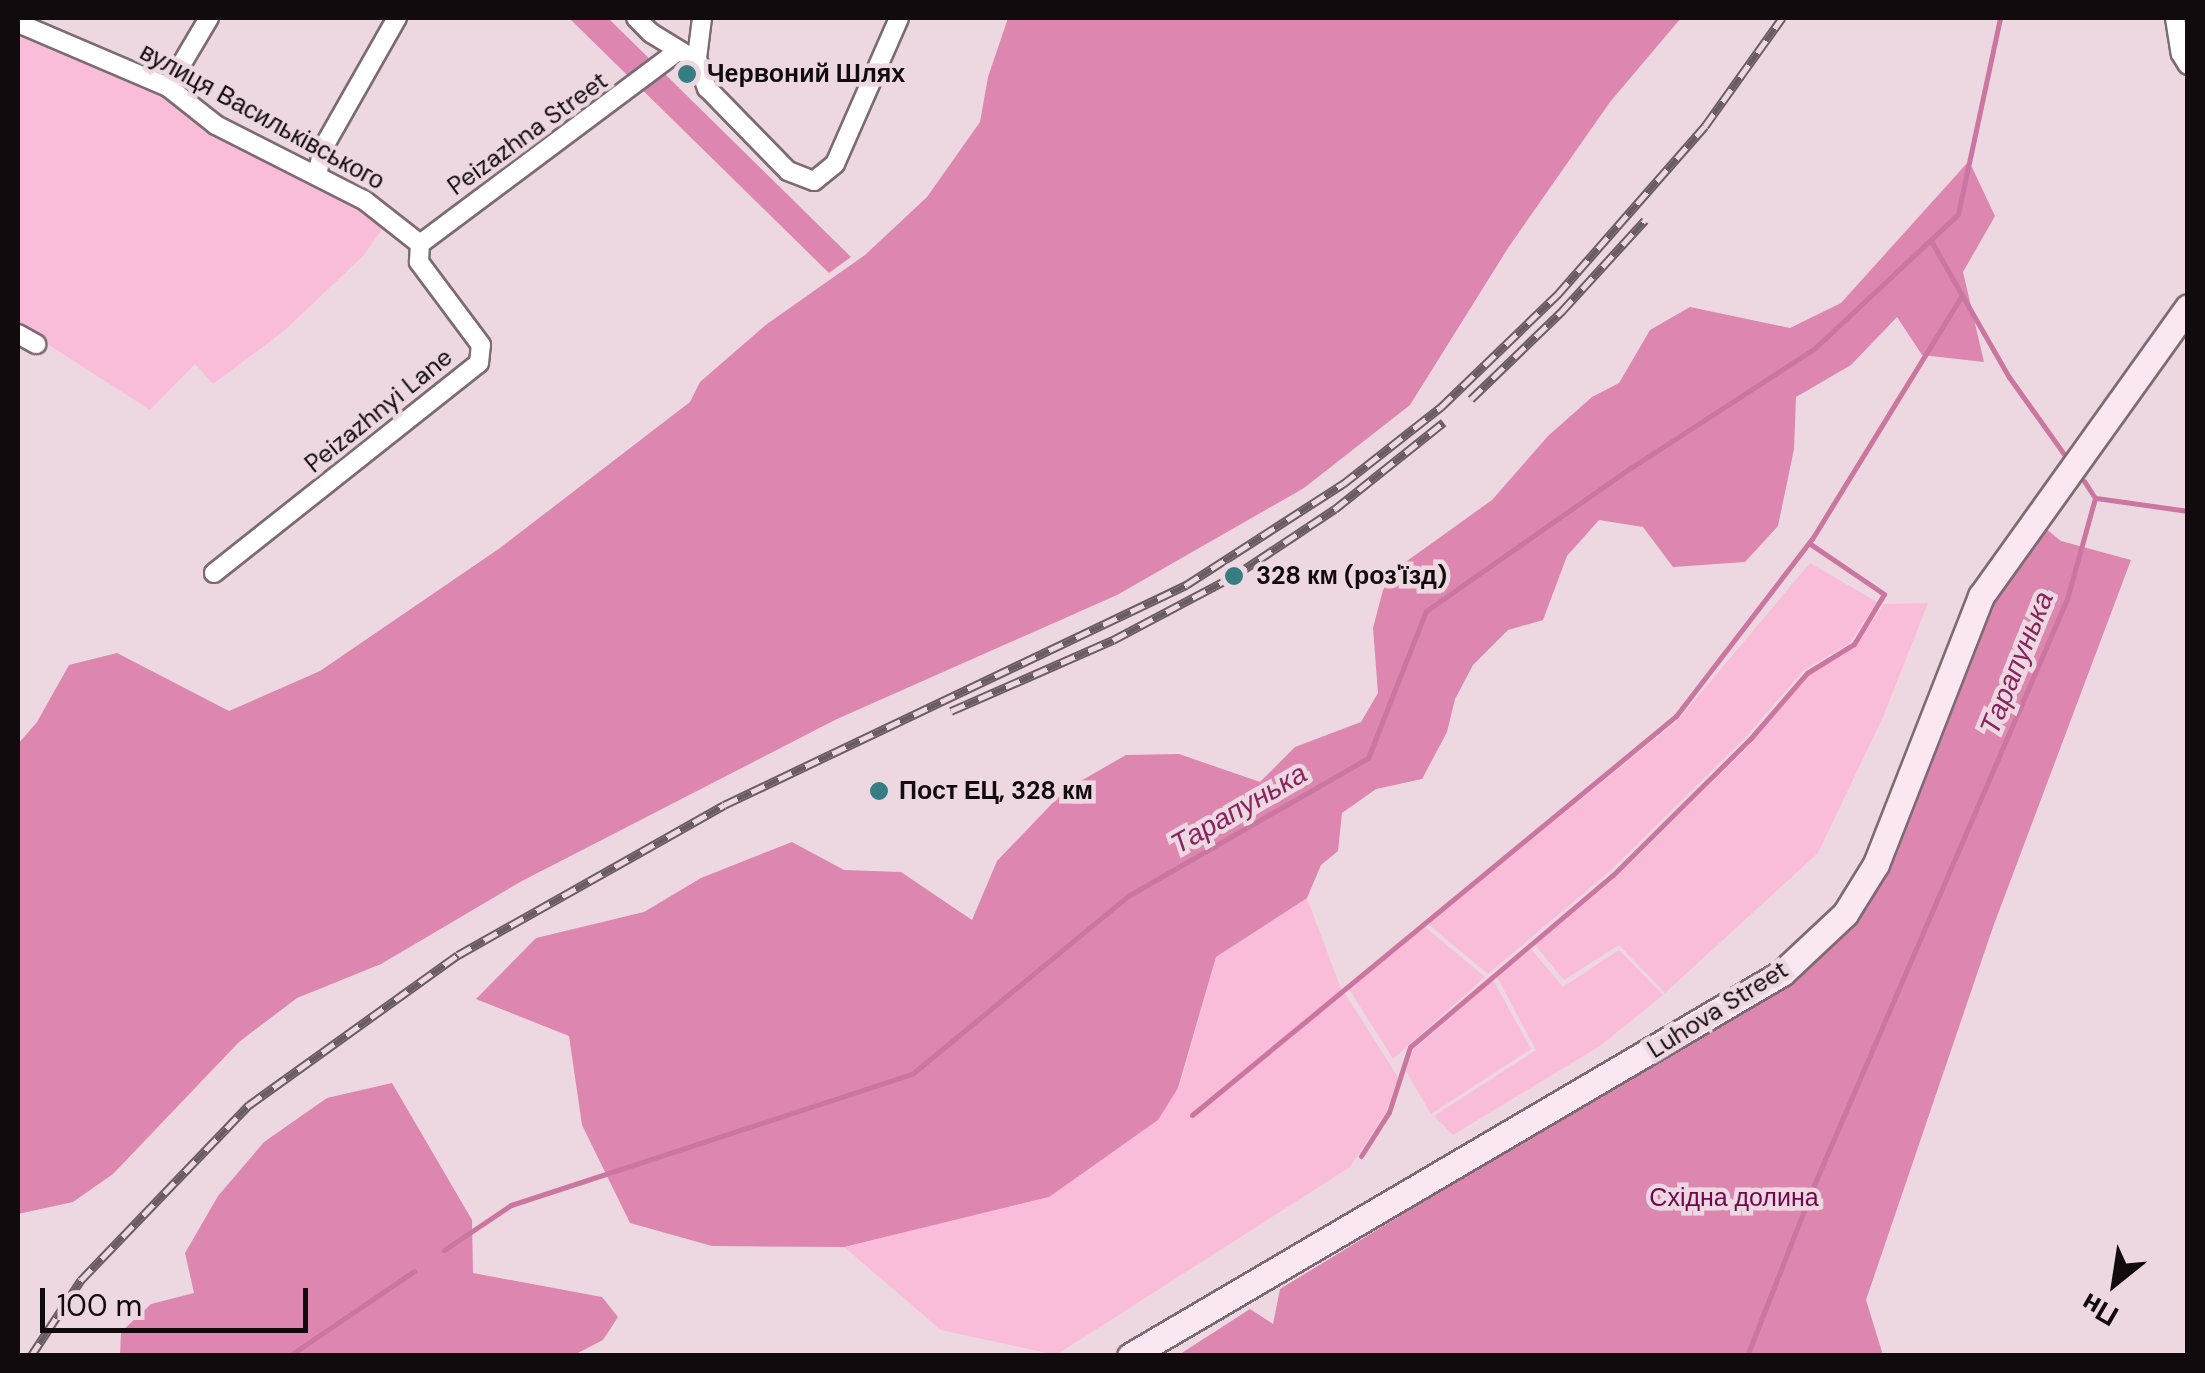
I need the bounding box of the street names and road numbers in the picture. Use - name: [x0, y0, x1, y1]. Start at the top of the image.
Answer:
- street label: вулиця Васильківського: [134, 37, 390, 197]
- street label: Peizazhna Street: [442, 66, 614, 202]
- street label: Peizazhnyi Lane: [299, 342, 459, 480]
- street label: Luhova Street: [1642, 955, 1794, 1065]

